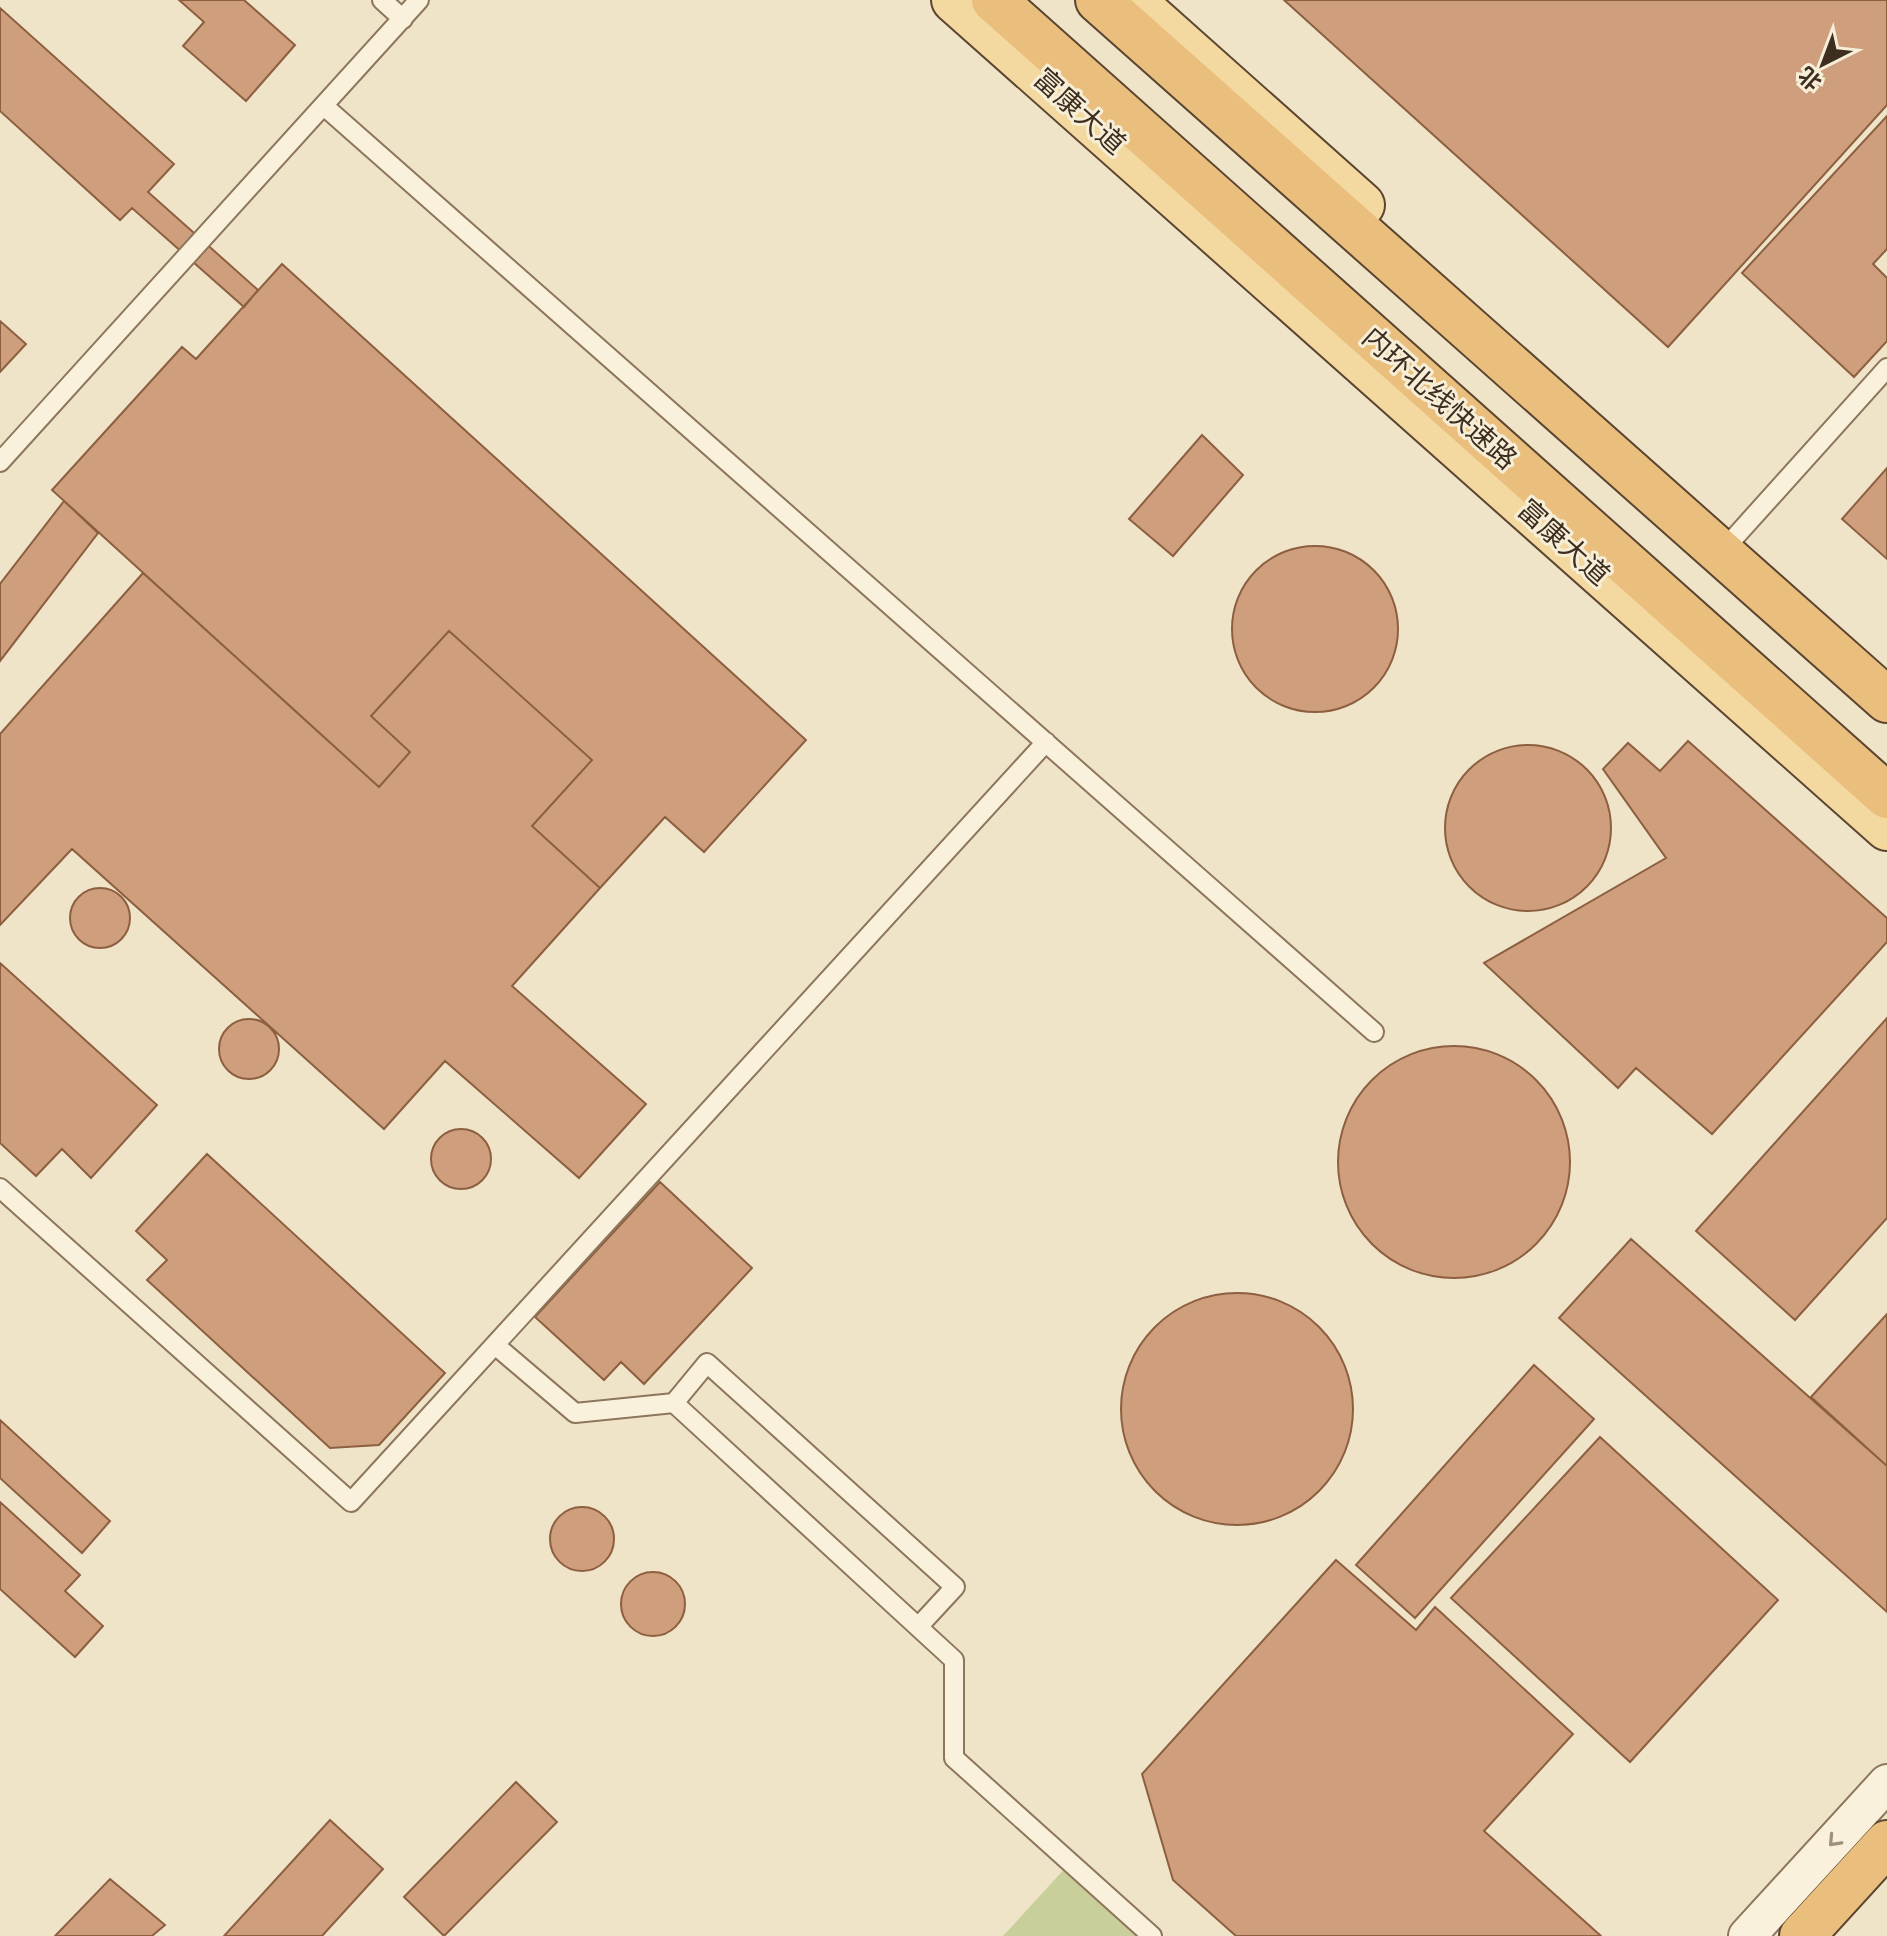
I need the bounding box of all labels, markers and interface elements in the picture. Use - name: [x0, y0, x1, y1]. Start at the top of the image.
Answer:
- north arrow: [1783, 24, 1863, 104]
- text: 北: [1791, 58, 1830, 97]
- street label: 富康大道: [1023, 59, 1135, 166]
- street label: 内环北线快速路: [1352, 318, 1526, 481]
- street label: 富康大道: [1507, 490, 1619, 597]
- one-way arrow: [1830, 1831, 1844, 1846]

